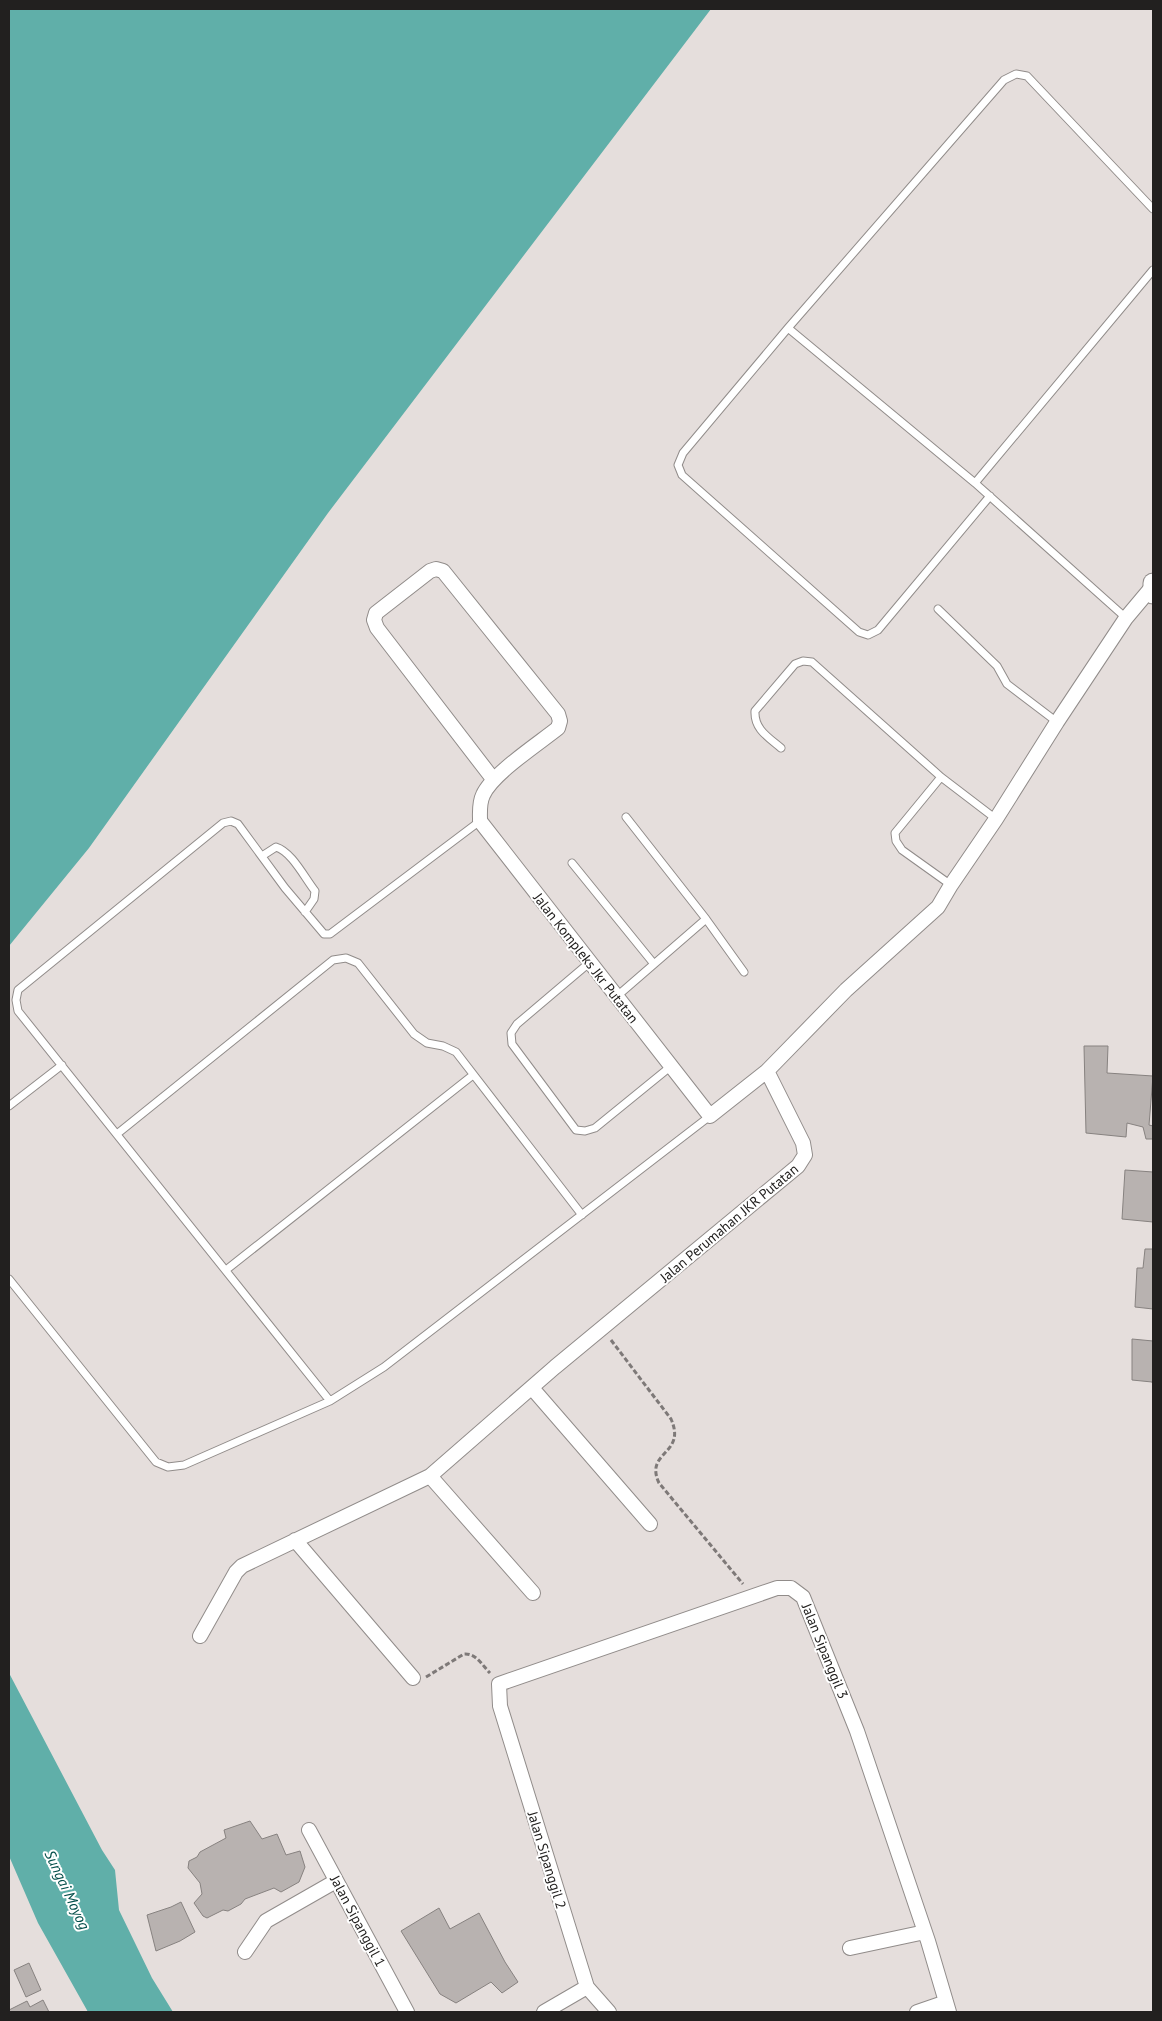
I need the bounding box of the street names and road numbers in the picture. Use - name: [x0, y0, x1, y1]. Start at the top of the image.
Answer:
- street label: Jalan Kompleks Jkr Putatan: [529, 888, 642, 1027]
- street label: Jalan Perumahan JKR Putatan: [655, 1160, 802, 1287]
- street label: Jalan Sipanggil 3: [797, 1600, 852, 1701]
- street label: Jalan Sipanggil 2: [523, 1808, 570, 1911]
- street label: Jalan Sipanggil 1: [326, 1871, 390, 1970]

